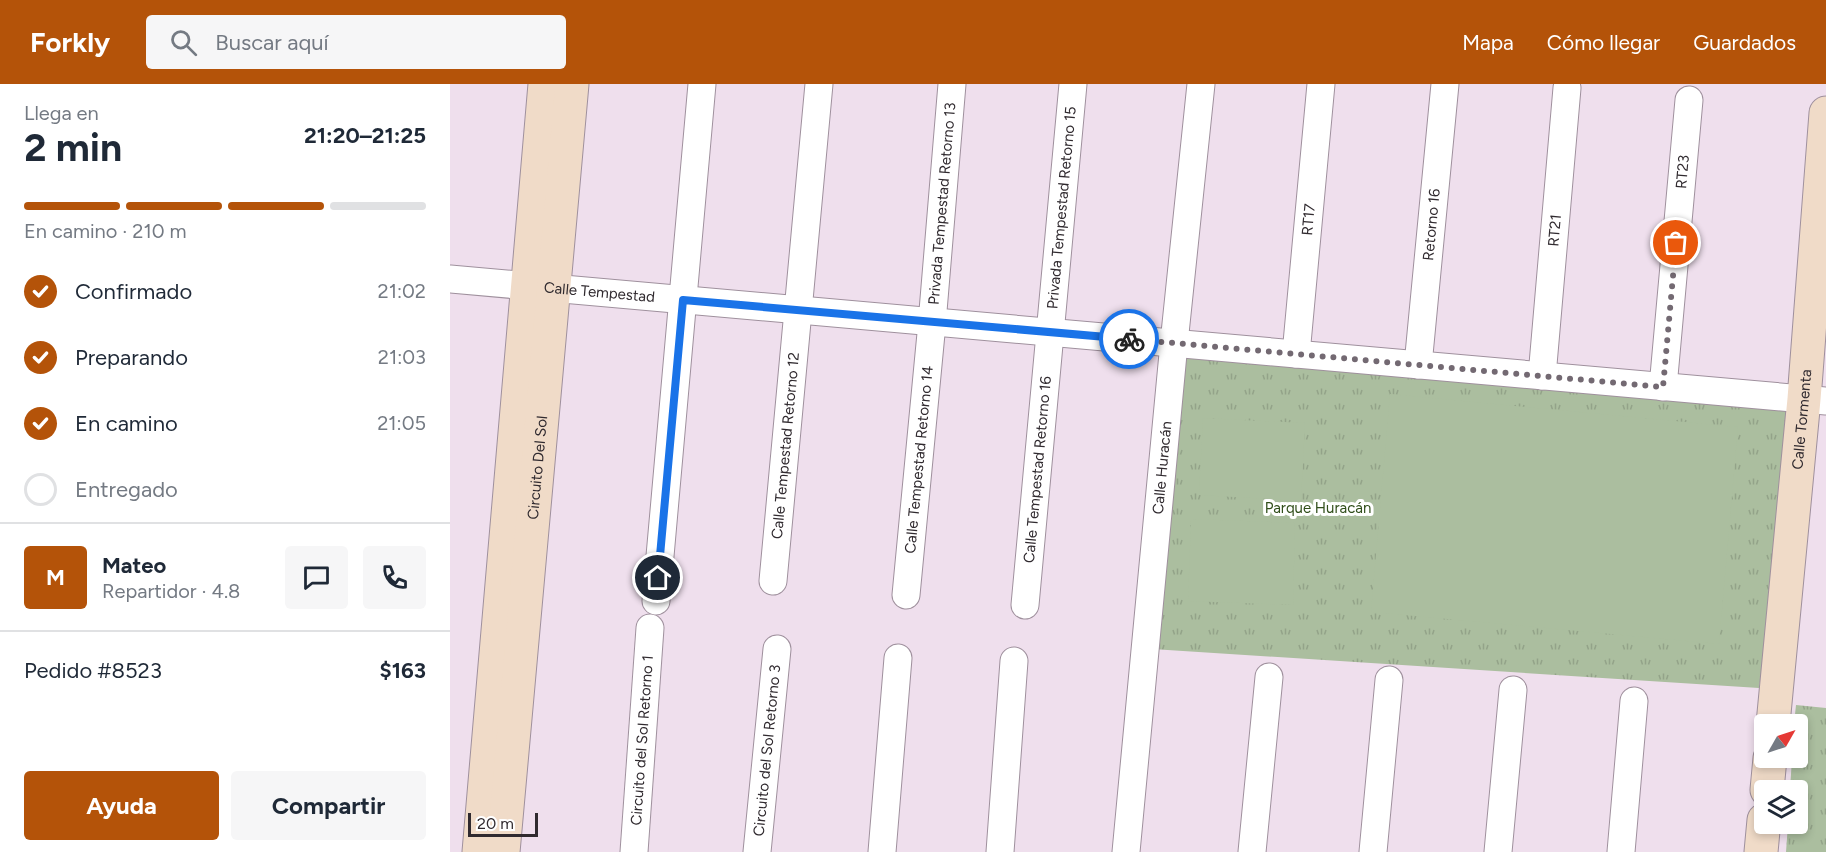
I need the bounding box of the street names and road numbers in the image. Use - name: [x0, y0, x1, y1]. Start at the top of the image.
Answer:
- street label: Privada Tempestad Retorno 13: [925, 102, 959, 306]
- street label: Privada Tempestad Retorno 15: [1043, 106, 1080, 310]
- street label: RT23: [1672, 154, 1693, 190]
- street label: Retorno 16: [1419, 187, 1444, 262]
- street label: RT17: [1298, 203, 1319, 236]
- street label: RT21: [1544, 214, 1565, 247]
- street label: Calle Tempestad: [543, 278, 656, 306]
- street label: Calle Tempestad Retorno 12: [768, 351, 803, 540]
- street label: Calle Tempestad Retorno 14: [901, 365, 937, 554]
- street label: Calle Tormenta: [1788, 368, 1815, 470]
- street label: Calle Tempestad Retorno 16: [1020, 375, 1055, 564]
- street label: Circuito Del Sol: [524, 415, 551, 520]
- street label: Calle Huracán: [1149, 420, 1176, 515]
- street label: Circuito del Sol Retorno 1: [627, 655, 657, 826]
- street label: Circuito del Sol Retorno 3: [750, 664, 784, 837]

